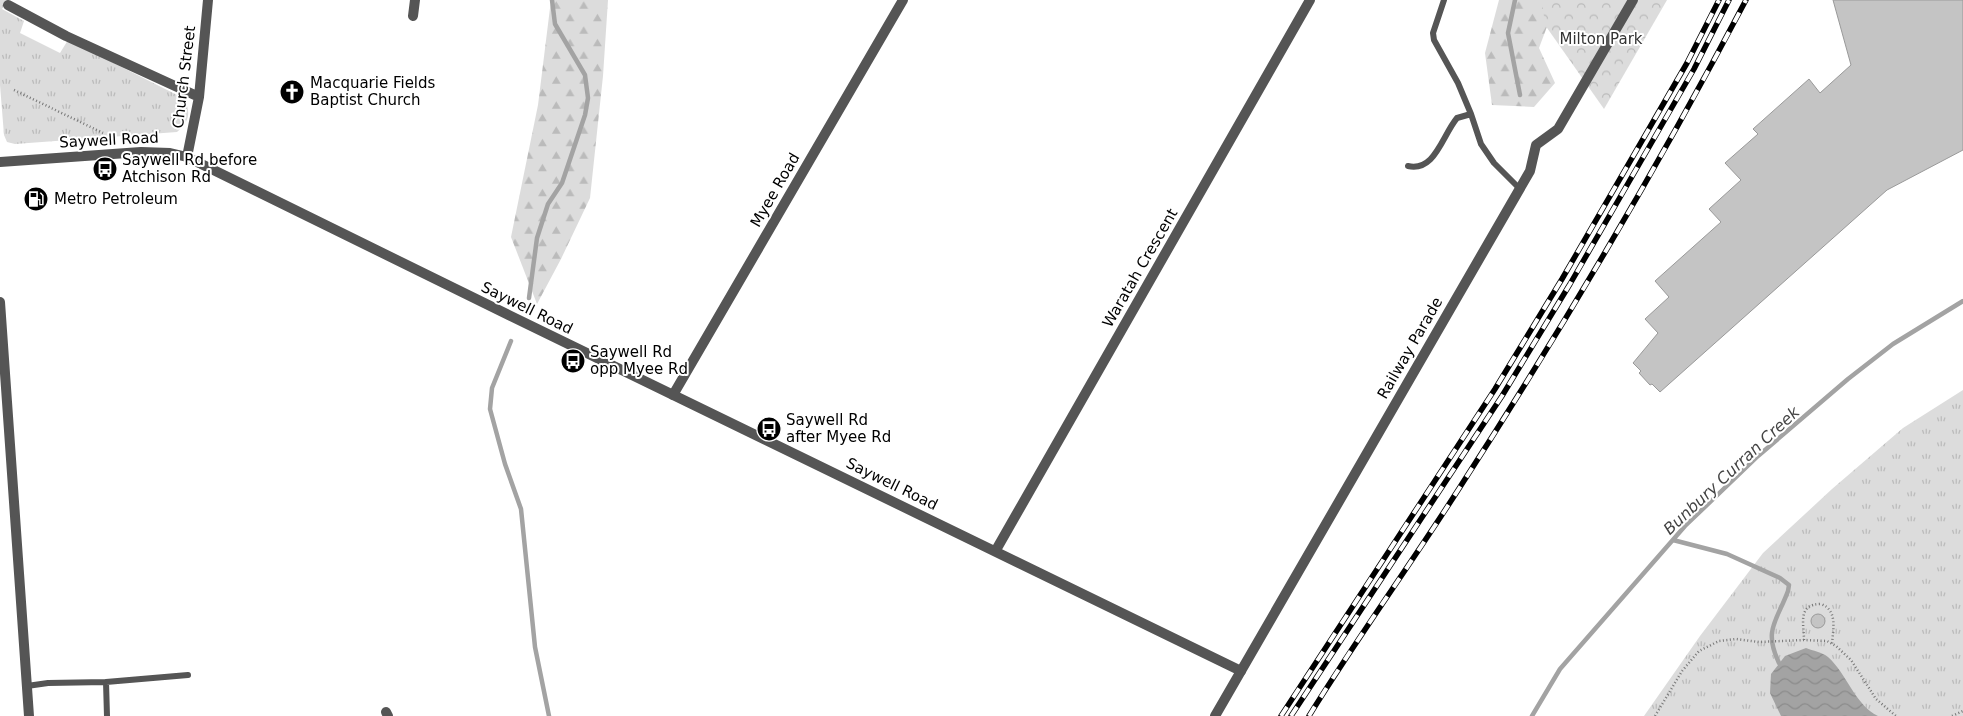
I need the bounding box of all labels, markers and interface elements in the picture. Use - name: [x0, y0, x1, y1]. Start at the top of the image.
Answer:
- street label: Church Street: [169, 24, 199, 129]
- park label: Milton Park: [1559, 30, 1643, 48]
- place label: Macquarie Fields Baptist Church: [310, 74, 436, 109]
- church icon: Macquarie Fields Baptist Church: [279, 79, 305, 105]
- street label: Saywell Road: [59, 128, 159, 152]
- street label: Myee Road: [747, 150, 803, 230]
- place label: Saywell Rd before Atchison Rd: [122, 151, 257, 186]
- bus stop icon: Saywell Rd before Atchison Rd: [92, 156, 118, 182]
- fuel station icon: Metro Petroleum: [23, 186, 49, 212]
- place label: Metro Petroleum: [54, 190, 178, 208]
- street label: Waratah Crescent: [1099, 205, 1181, 331]
- street label: Saywell Road: [478, 278, 576, 338]
- street label: Railway Parade: [1374, 294, 1446, 402]
- place label: Saywell Rd opp Myee Rd: [590, 343, 688, 378]
- bus stop icon: Saywell Rd opp Myee Rd: [560, 348, 586, 374]
- water label: Bunbury Curran Creek: [1659, 402, 1804, 538]
- place label: Saywell Rd after Myee Rd: [786, 411, 891, 446]
- bus stop icon: Saywell Rd after Myee Rd: [756, 416, 782, 442]
- street label: Saywell Road: [843, 454, 941, 514]

